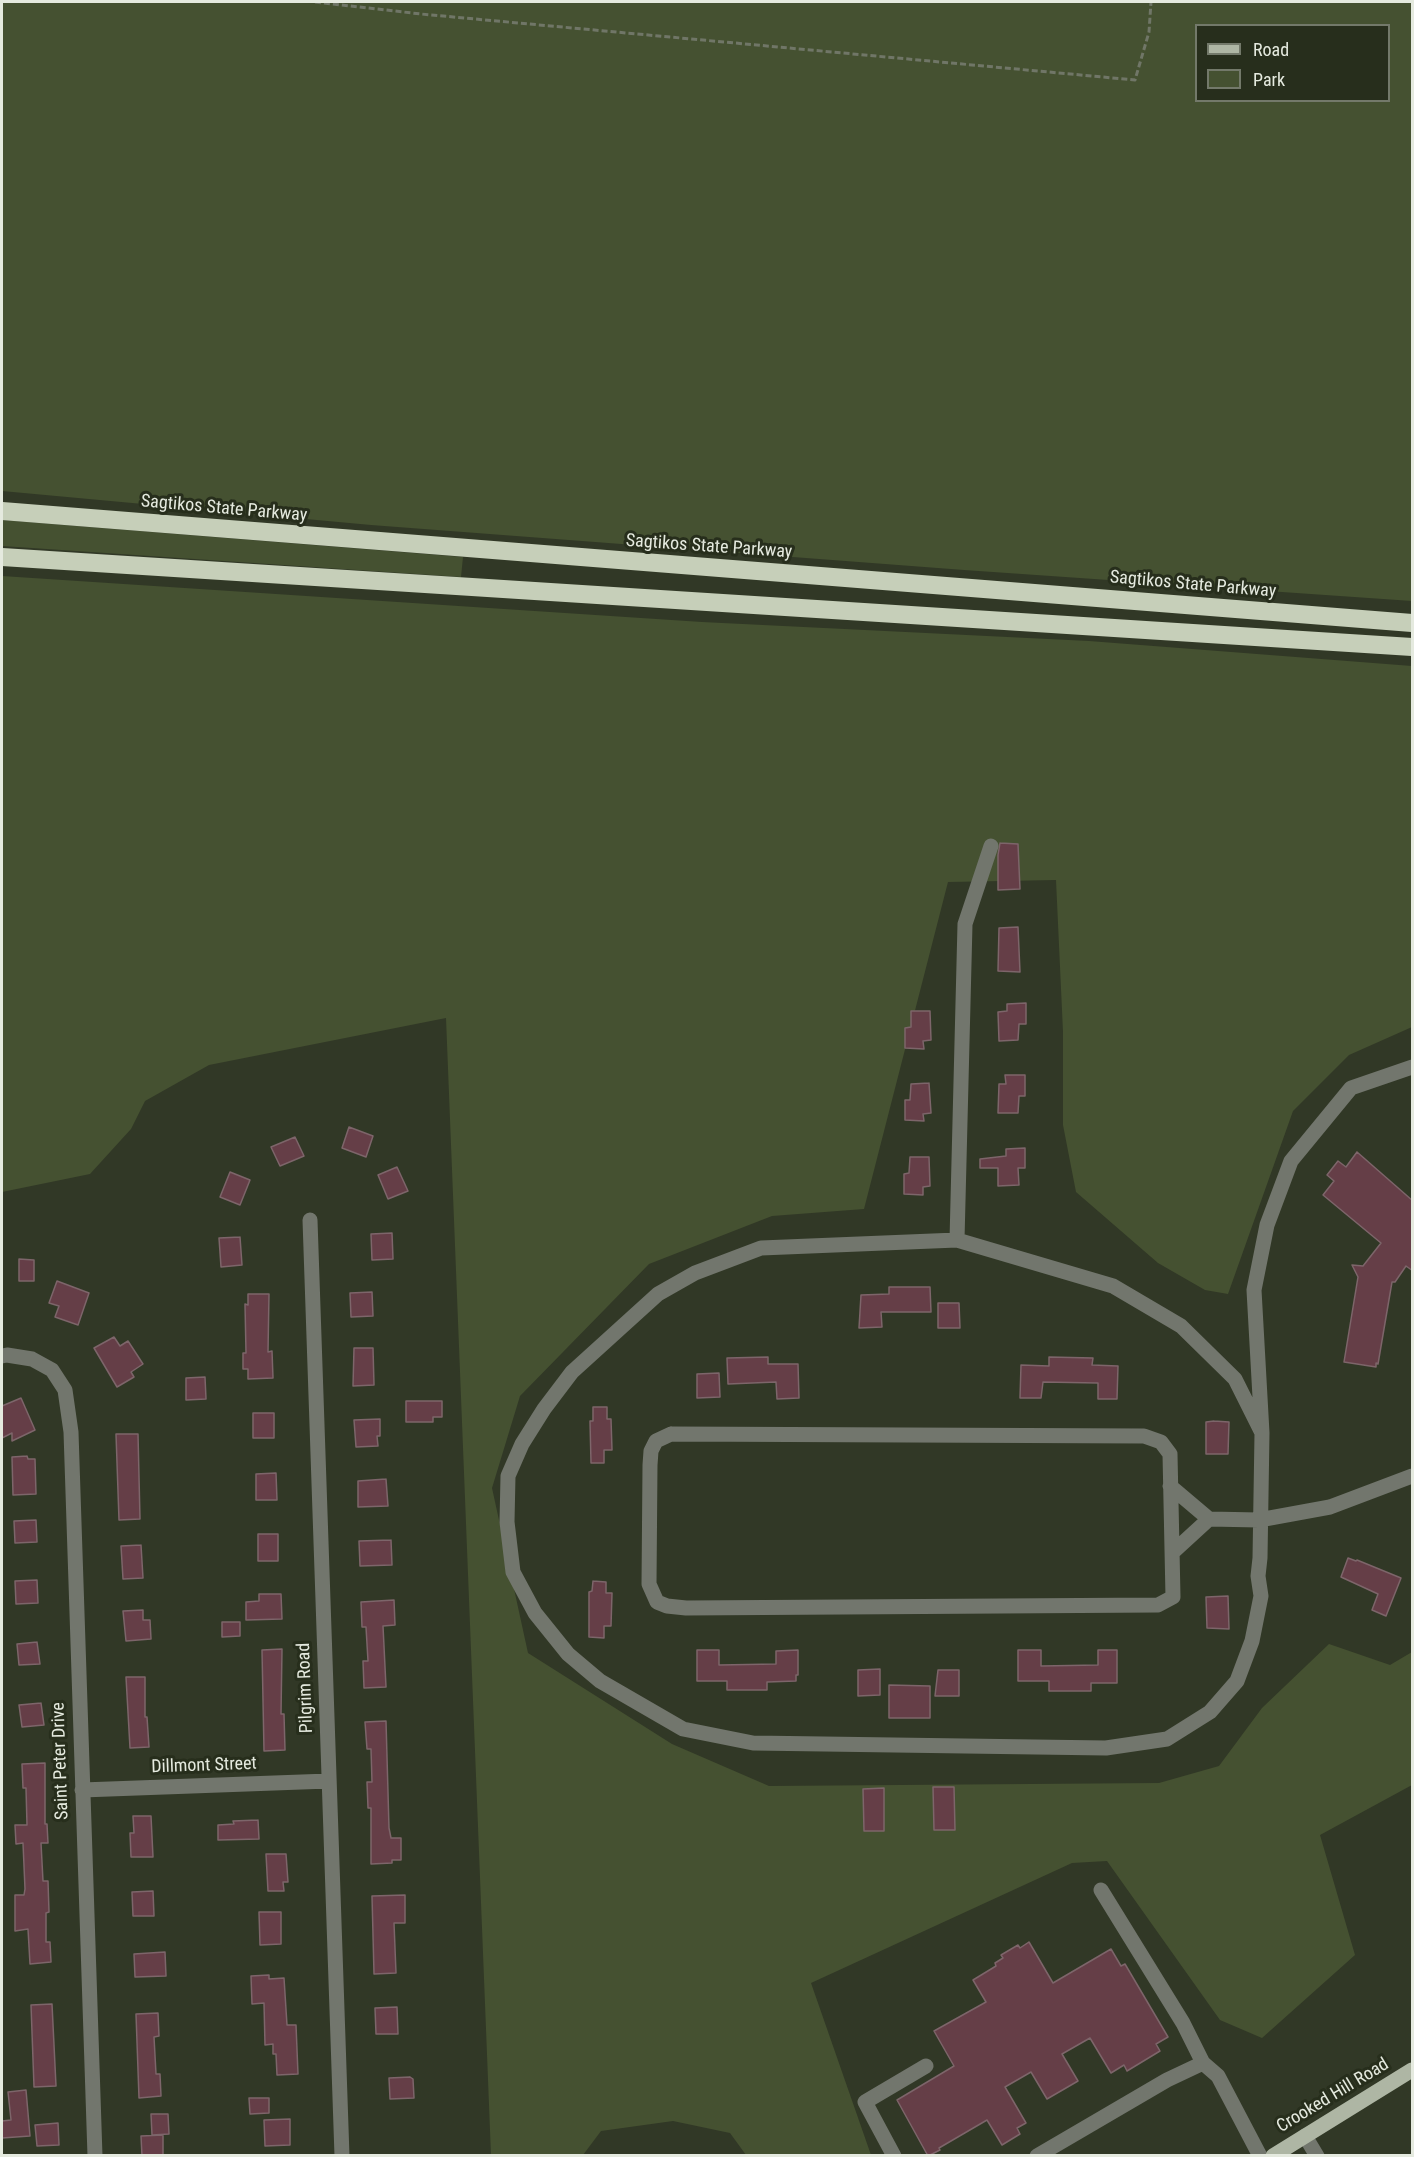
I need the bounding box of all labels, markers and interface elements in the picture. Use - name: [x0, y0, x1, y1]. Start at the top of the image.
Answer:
- legend: [1195, 24, 1390, 102]
- text: Road: [1253, 39, 1289, 60]
- text: Park: [1253, 69, 1285, 90]
- street label: Sagtikos State Parkway: [140, 491, 308, 527]
- street label: Sagtikos State Parkway: [625, 530, 793, 564]
- street label: Sagtikos State Parkway: [1109, 567, 1277, 603]
- street label: Pilgrim Road: [294, 1642, 318, 1734]
- street label: Saint Peter Drive: [48, 1702, 74, 1820]
- street label: Dillmont Street: [151, 1753, 257, 1779]
- street label: Crooked Hill Road: [1273, 2054, 1393, 2138]

